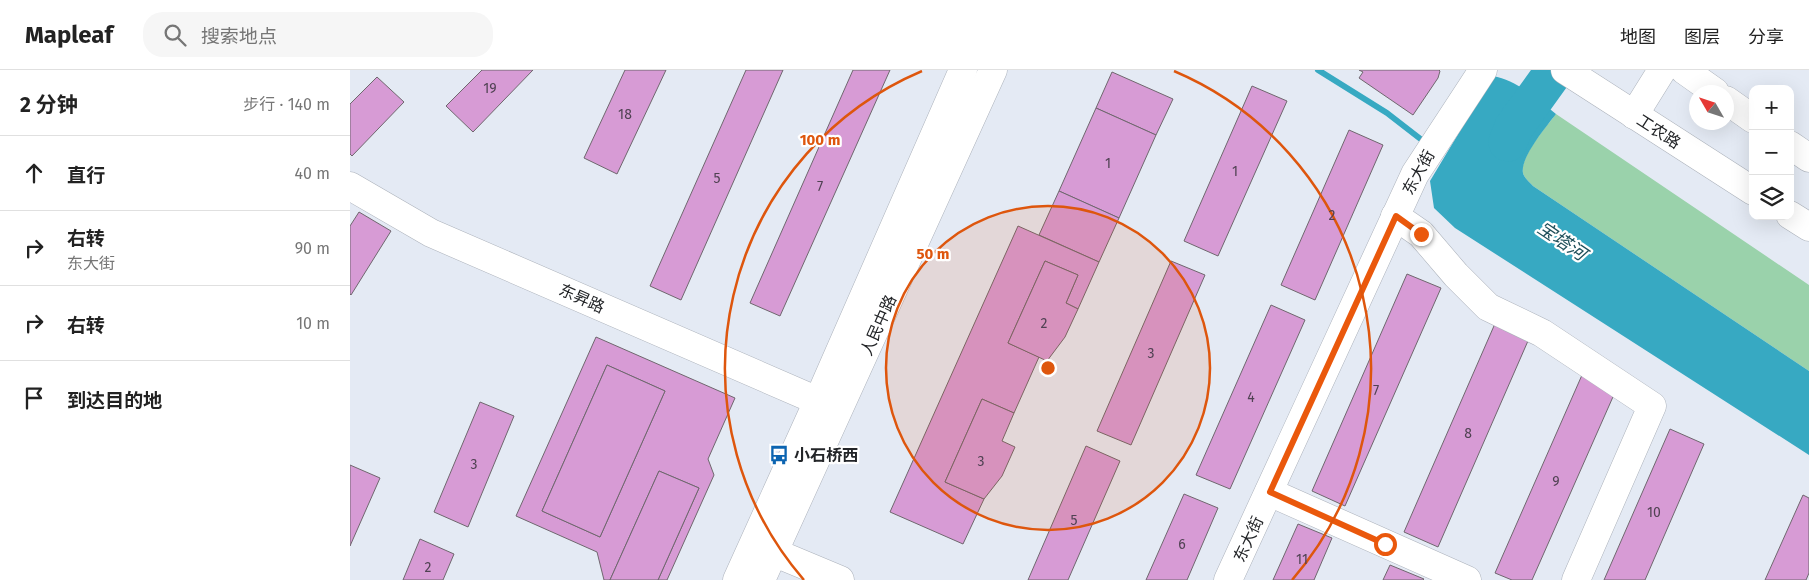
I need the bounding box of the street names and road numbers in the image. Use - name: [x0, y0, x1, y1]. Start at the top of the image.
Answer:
- street label: 工农路: [1633, 110, 1684, 152]
- street label: 东大街: [1398, 147, 1438, 198]
- street label: 东昇路: [556, 280, 608, 317]
- street label: 人民中路: [857, 292, 900, 358]
- street label: 东大街: [1230, 513, 1267, 565]

